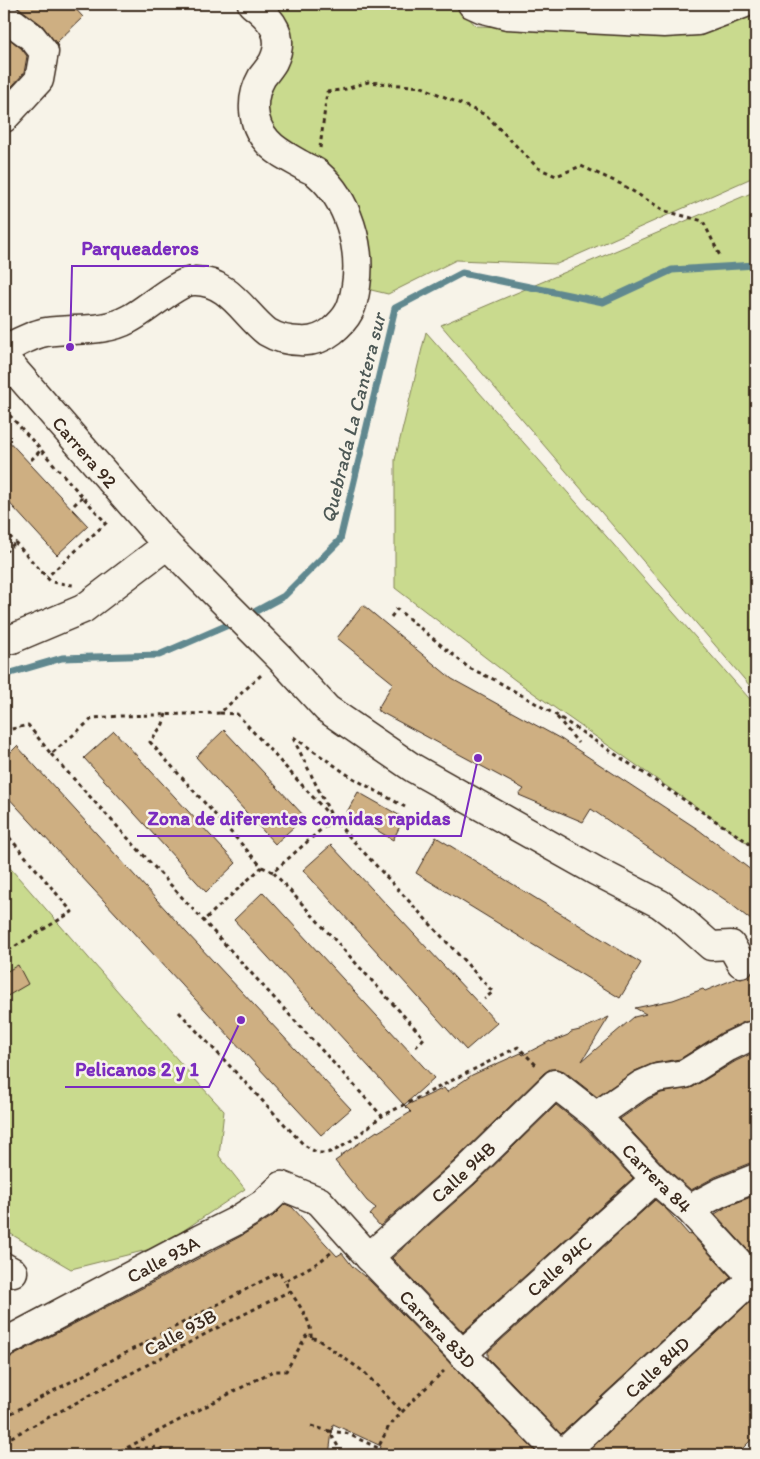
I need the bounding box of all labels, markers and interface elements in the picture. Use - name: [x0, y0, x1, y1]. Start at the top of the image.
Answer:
- callout: Parqueaderos: [72, 231, 209, 266]
- text: Parqueaderos: [81, 236, 199, 261]
- water label: Quebrada La Cantera sur: [315, 308, 391, 525]
- street label: Carrera 92: [47, 412, 122, 493]
- callout: Zona de diferentes comidas rapidas: [137, 801, 461, 836]
- text: Zona de diferentes comidas rapidas: [147, 806, 451, 831]
- callout: Pelicanos 2 y 1: [65, 1052, 209, 1087]
- text: Pelicanos 2 y 1: [75, 1057, 200, 1082]
- street label: Calle 94B: [426, 1137, 500, 1208]
- street label: Carrera 84: [617, 1139, 696, 1218]
- street label: Calle 93A: [123, 1231, 203, 1288]
- street label: Calle 94C: [522, 1231, 597, 1302]
- street label: Carrera 83D: [394, 1285, 481, 1374]
- street label: Calle 93B: [140, 1304, 220, 1361]
- street label: Calle 84D: [620, 1331, 695, 1403]

